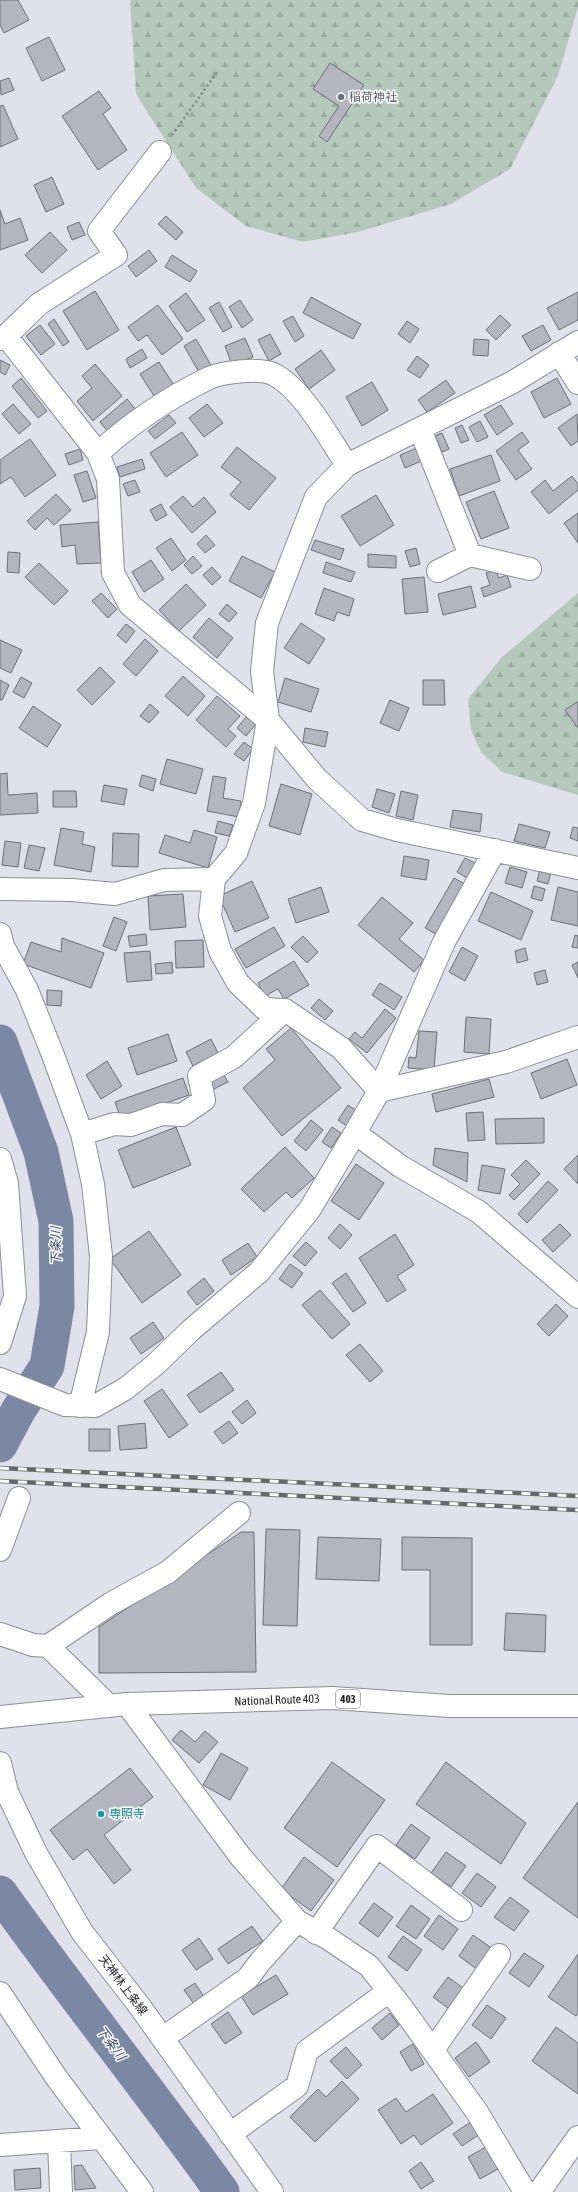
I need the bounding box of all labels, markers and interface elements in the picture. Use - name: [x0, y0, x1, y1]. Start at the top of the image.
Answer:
- place label: 稲荷神社: [349, 90, 397, 104]
- marker: 稲荷神社: [336, 92, 346, 102]
- water label: 下条川: [48, 1224, 64, 1266]
- road number: 403: [336, 1690, 360, 1708]
- street label: National Route 403: [234, 1692, 320, 1708]
- place label: 専照寺: [109, 1807, 145, 1821]
- marker: 専照寺: [96, 1809, 106, 1819]
- street label: 天神林上条線: [96, 1952, 150, 2018]
- water label: 下条川: [93, 2023, 130, 2065]

